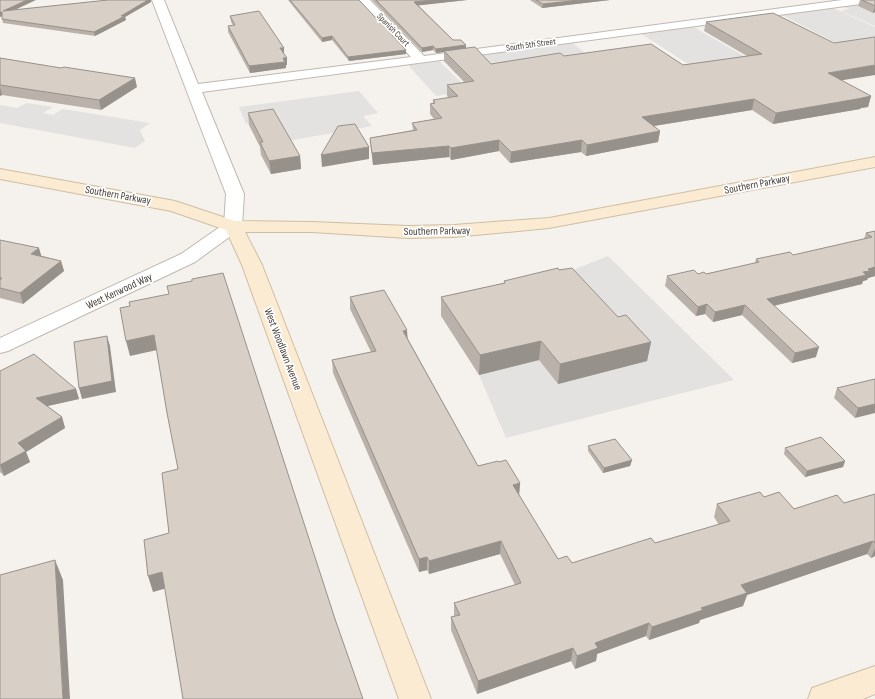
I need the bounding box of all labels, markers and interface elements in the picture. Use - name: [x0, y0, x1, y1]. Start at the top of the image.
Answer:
- street label: Spanish Court: [374, 11, 412, 49]
- street label: South 5th Street: [505, 36, 557, 54]
- street label: Southern Parkway: [723, 171, 792, 197]
- street label: Southern Parkway: [84, 183, 153, 207]
- street label: Southern Parkway: [404, 224, 471, 238]
- street label: West Kenwood Way: [84, 270, 155, 312]
- street label: West Woodlawn Avenue: [261, 306, 305, 392]

